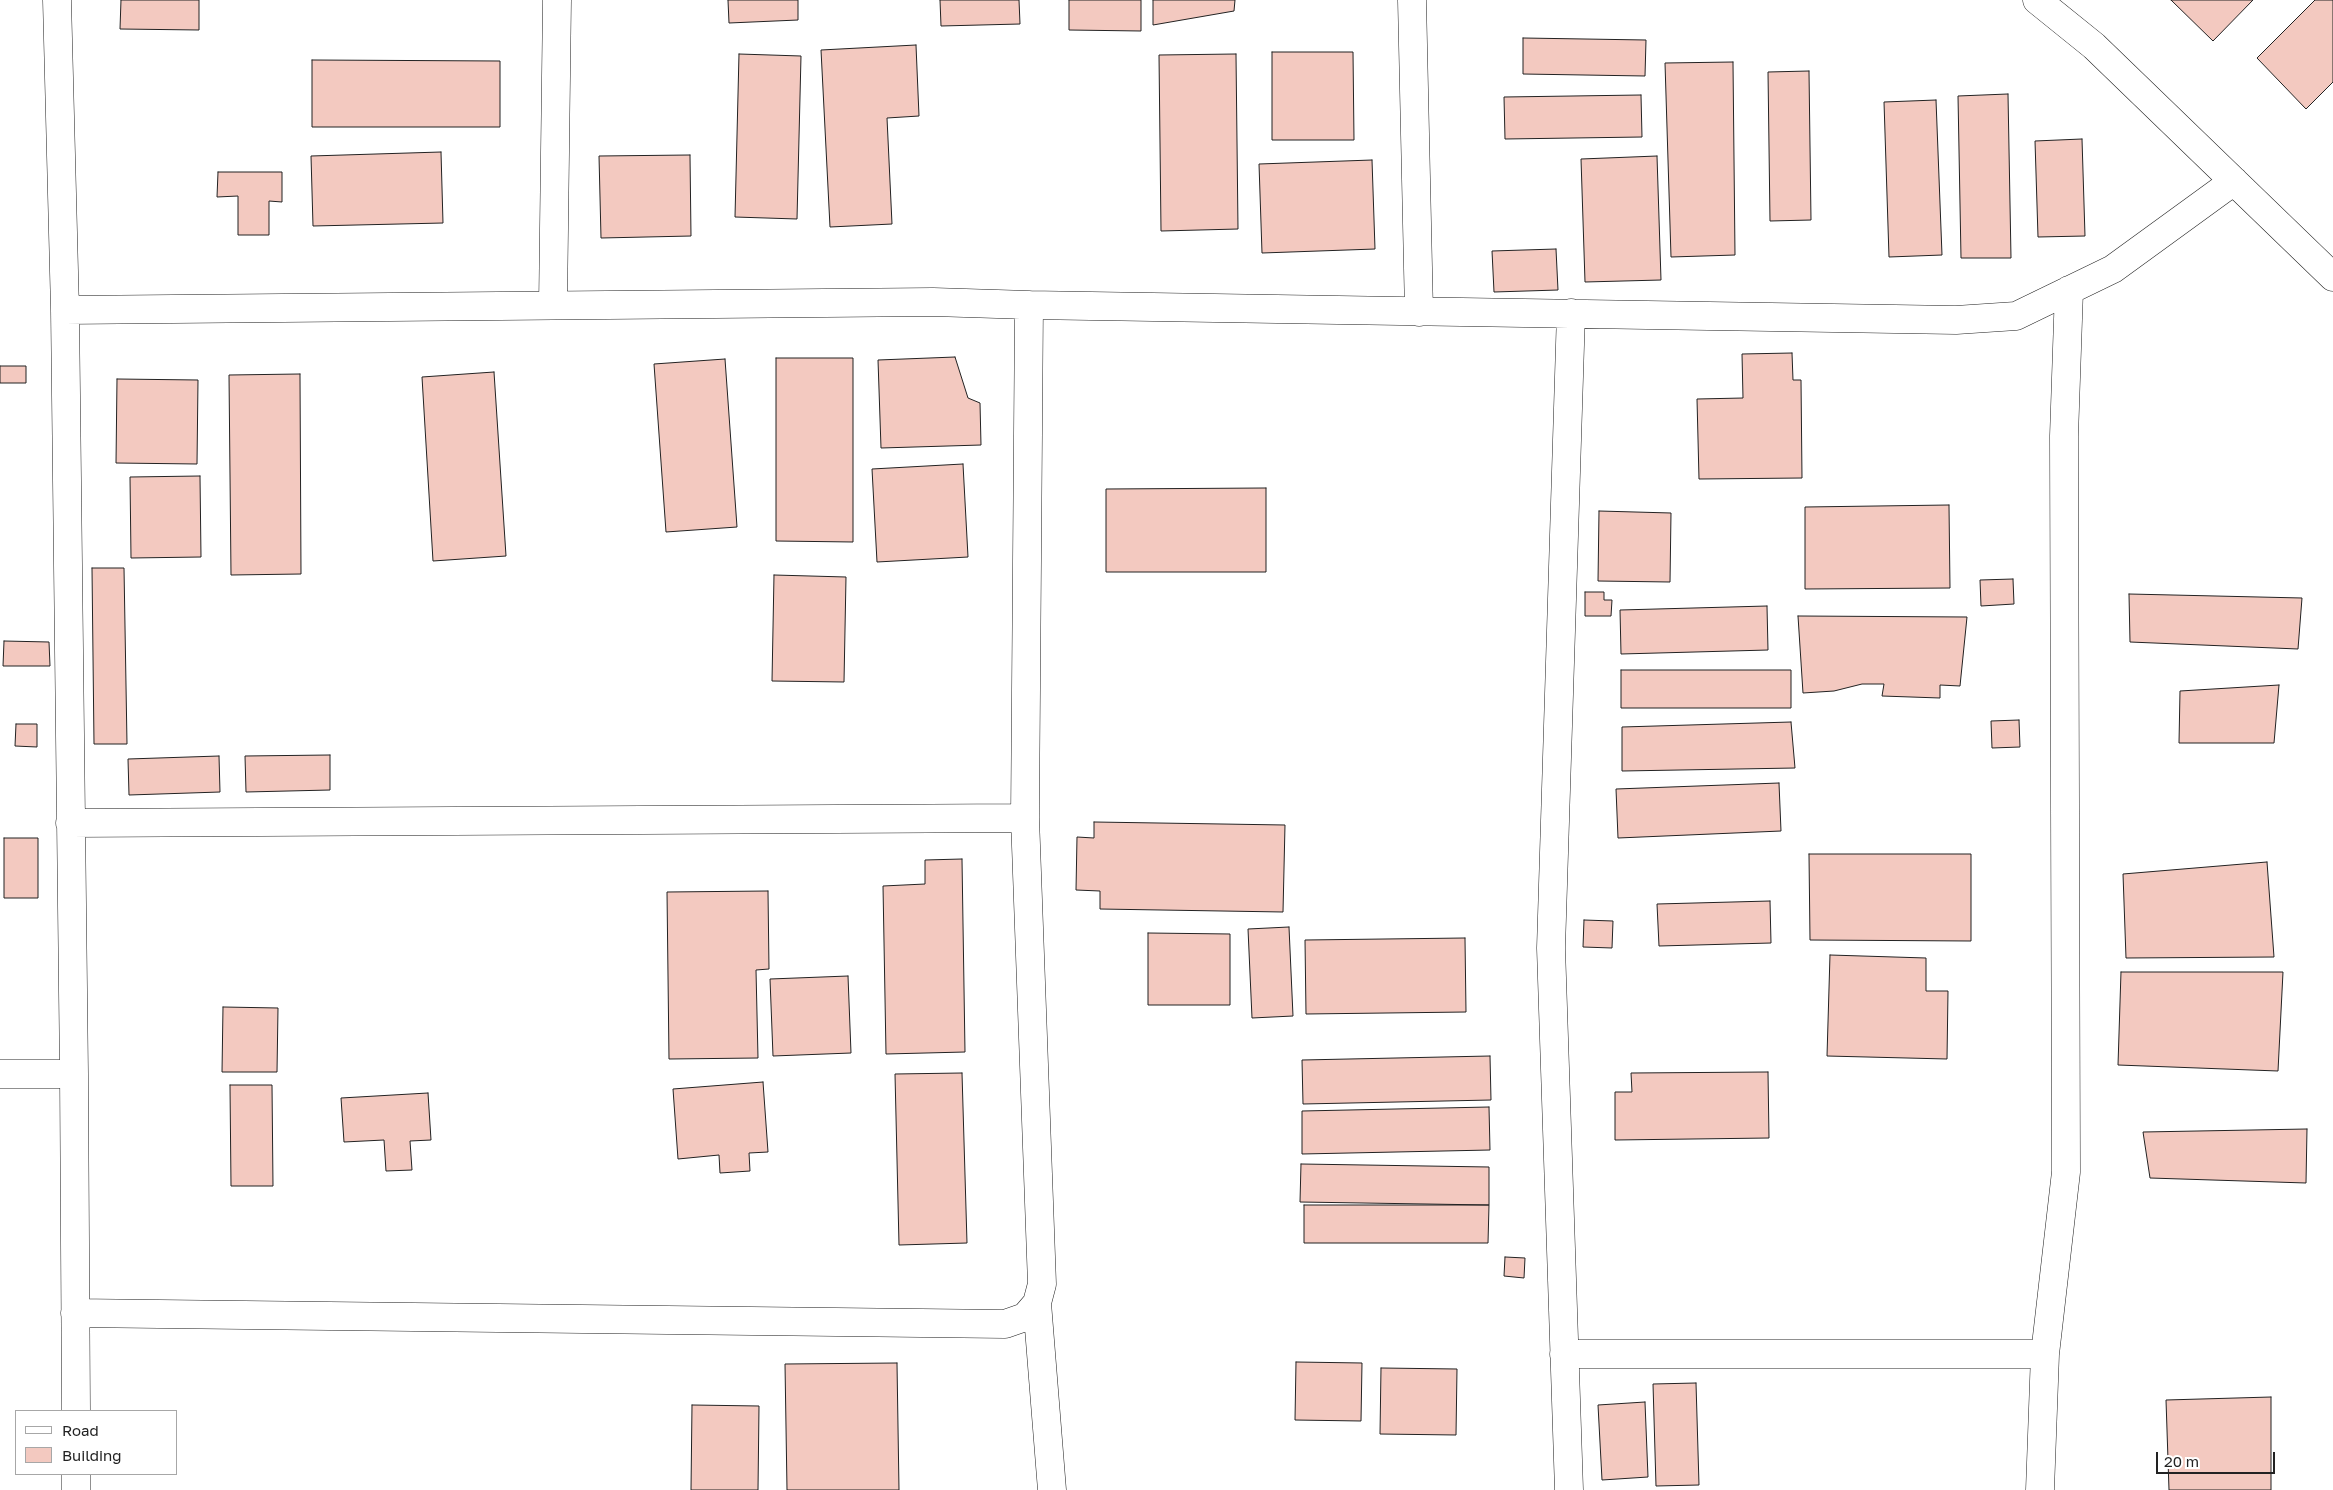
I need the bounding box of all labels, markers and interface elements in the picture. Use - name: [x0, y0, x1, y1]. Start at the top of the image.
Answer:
- legend: [15, 1410, 178, 1475]
- text: Road: [62, 1421, 99, 1439]
- scale bar: [2158, 1442, 2277, 1474]
- text: Building: [62, 1446, 122, 1464]
- text: 20 m: [2164, 1452, 2199, 1470]

